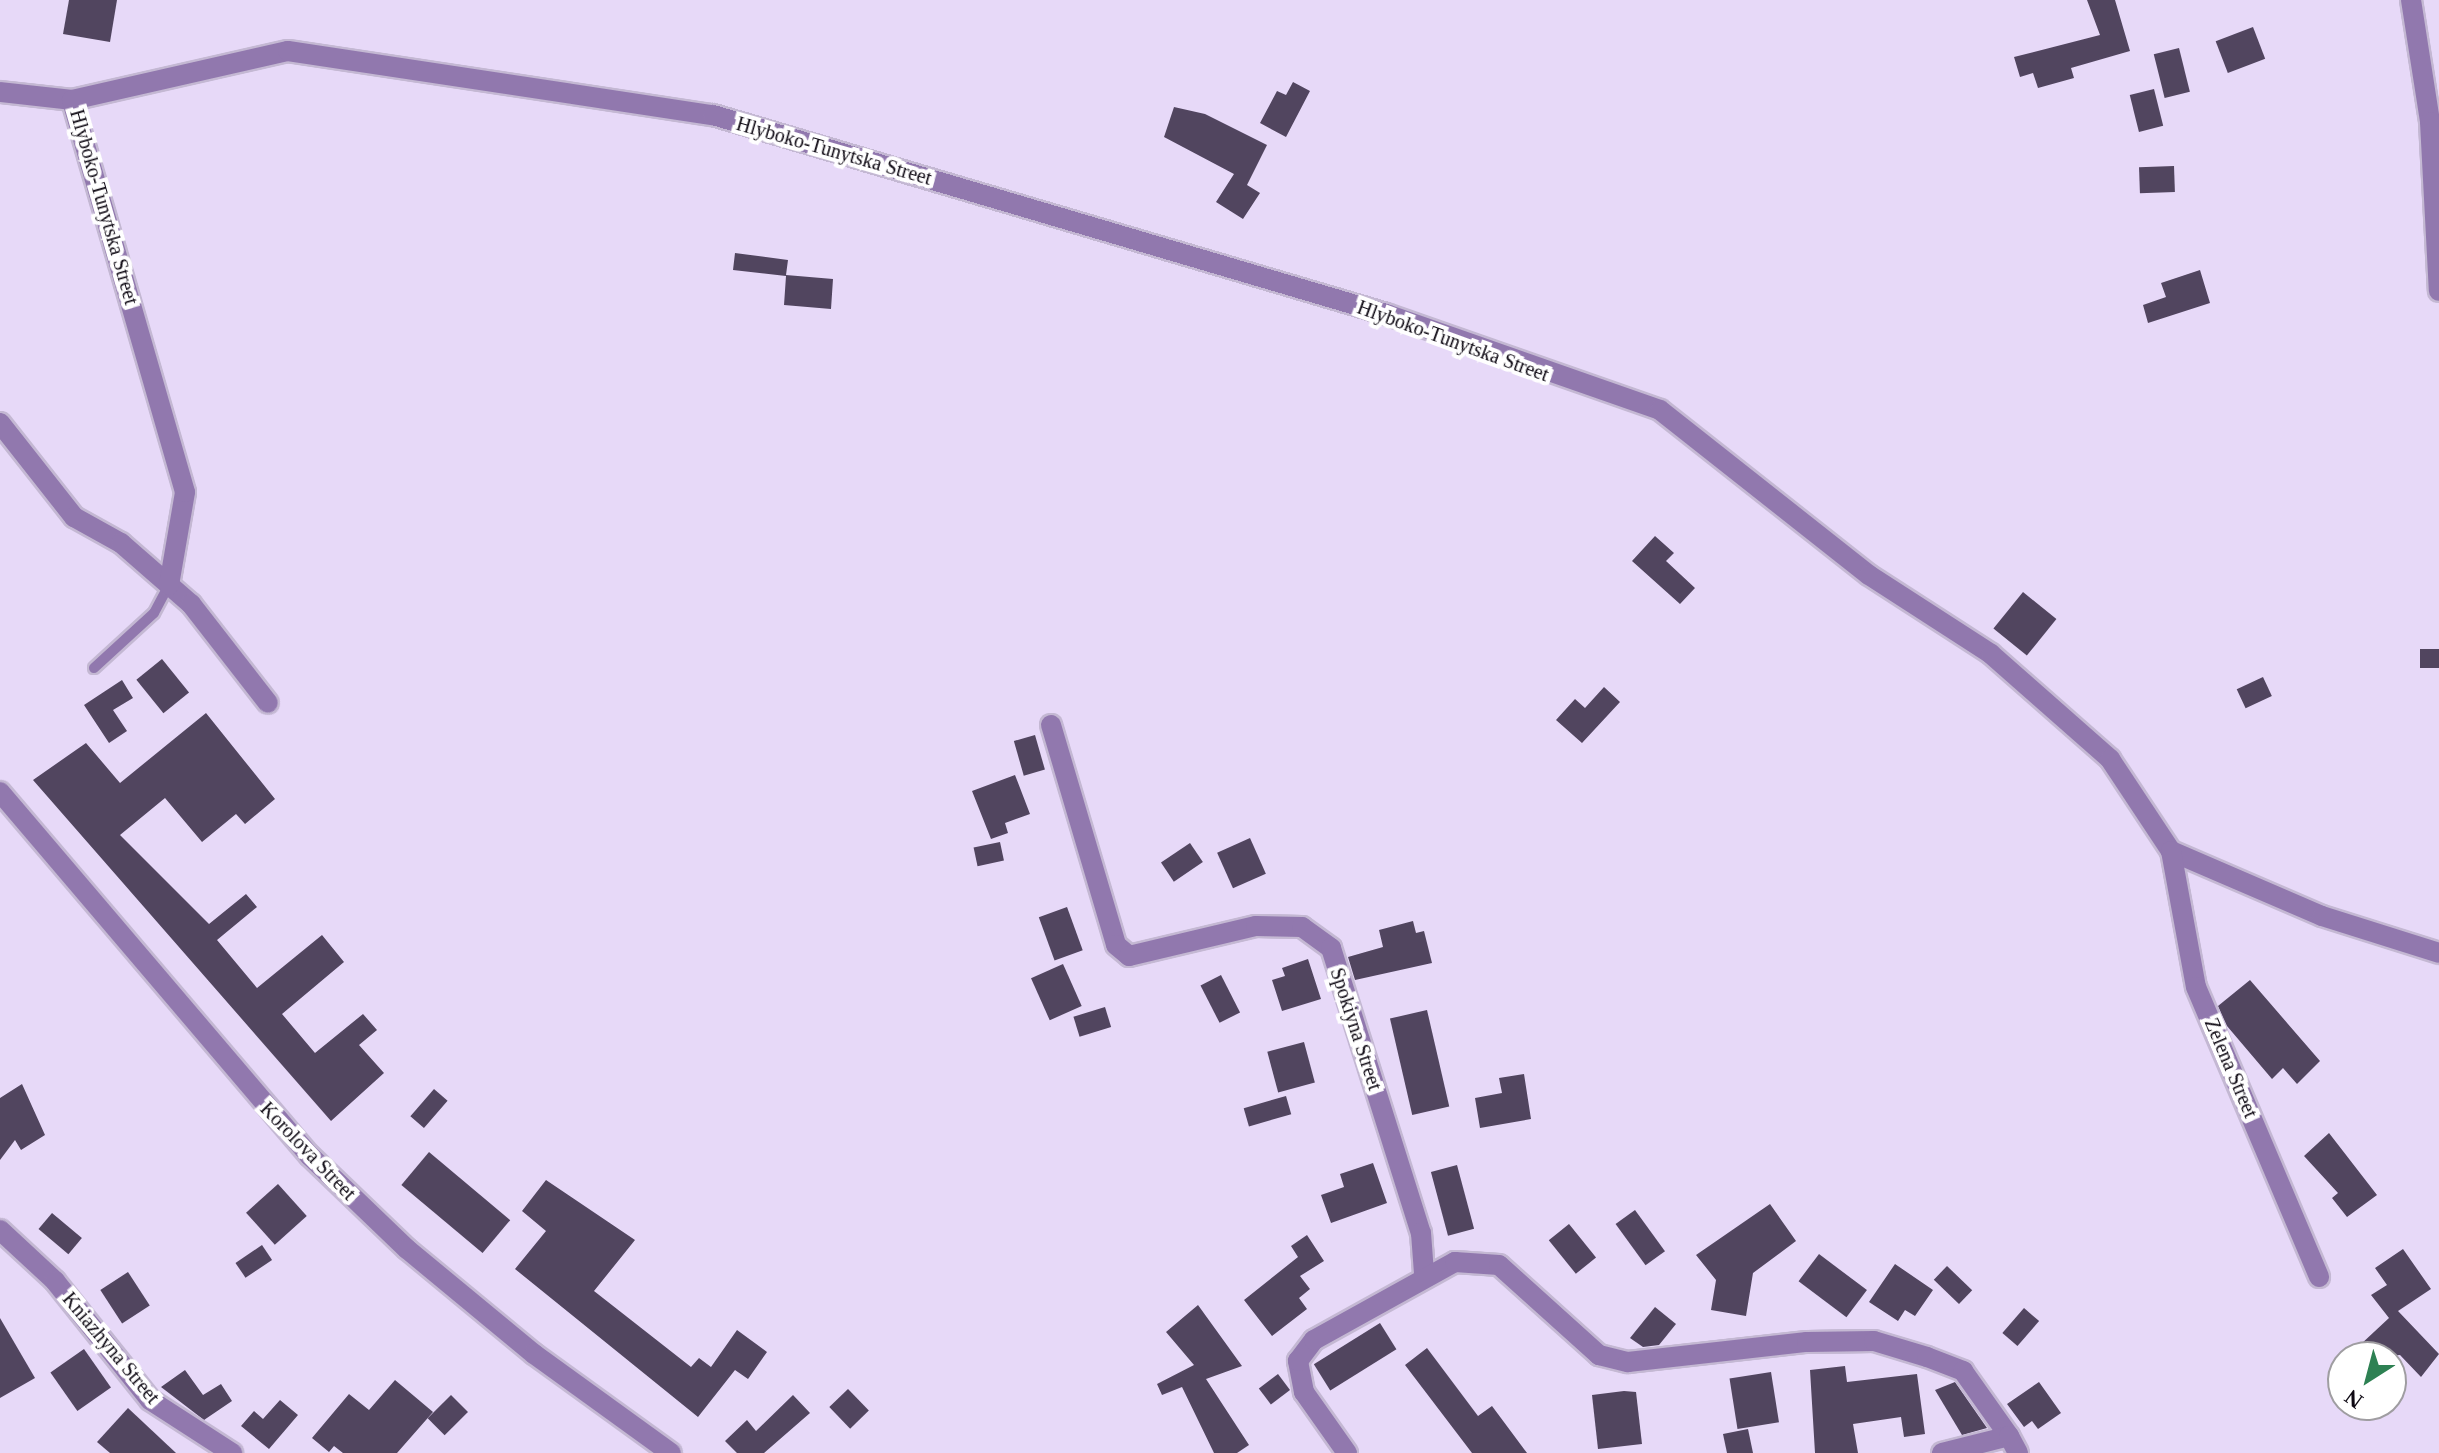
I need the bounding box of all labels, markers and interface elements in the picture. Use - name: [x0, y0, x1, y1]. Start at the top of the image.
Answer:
- street label: Hlyboko-Tunytska Street: [65, 107, 143, 307]
- street label: Hlyboko-Tunytska Street: [734, 112, 934, 190]
- street label: Hlyboko-Tunytska Street: [1354, 295, 1552, 387]
- street label: Spokiyna Street: [1325, 965, 1387, 1093]
- street label: Zelena Street: [2199, 1014, 2263, 1122]
- street label: Korolova Street: [255, 1097, 361, 1205]
- street label: Kniazhyna Street: [57, 1287, 165, 1409]
- north arrow: [2327, 1341, 2407, 1421]
- text: N: [2340, 1384, 2368, 1414]

